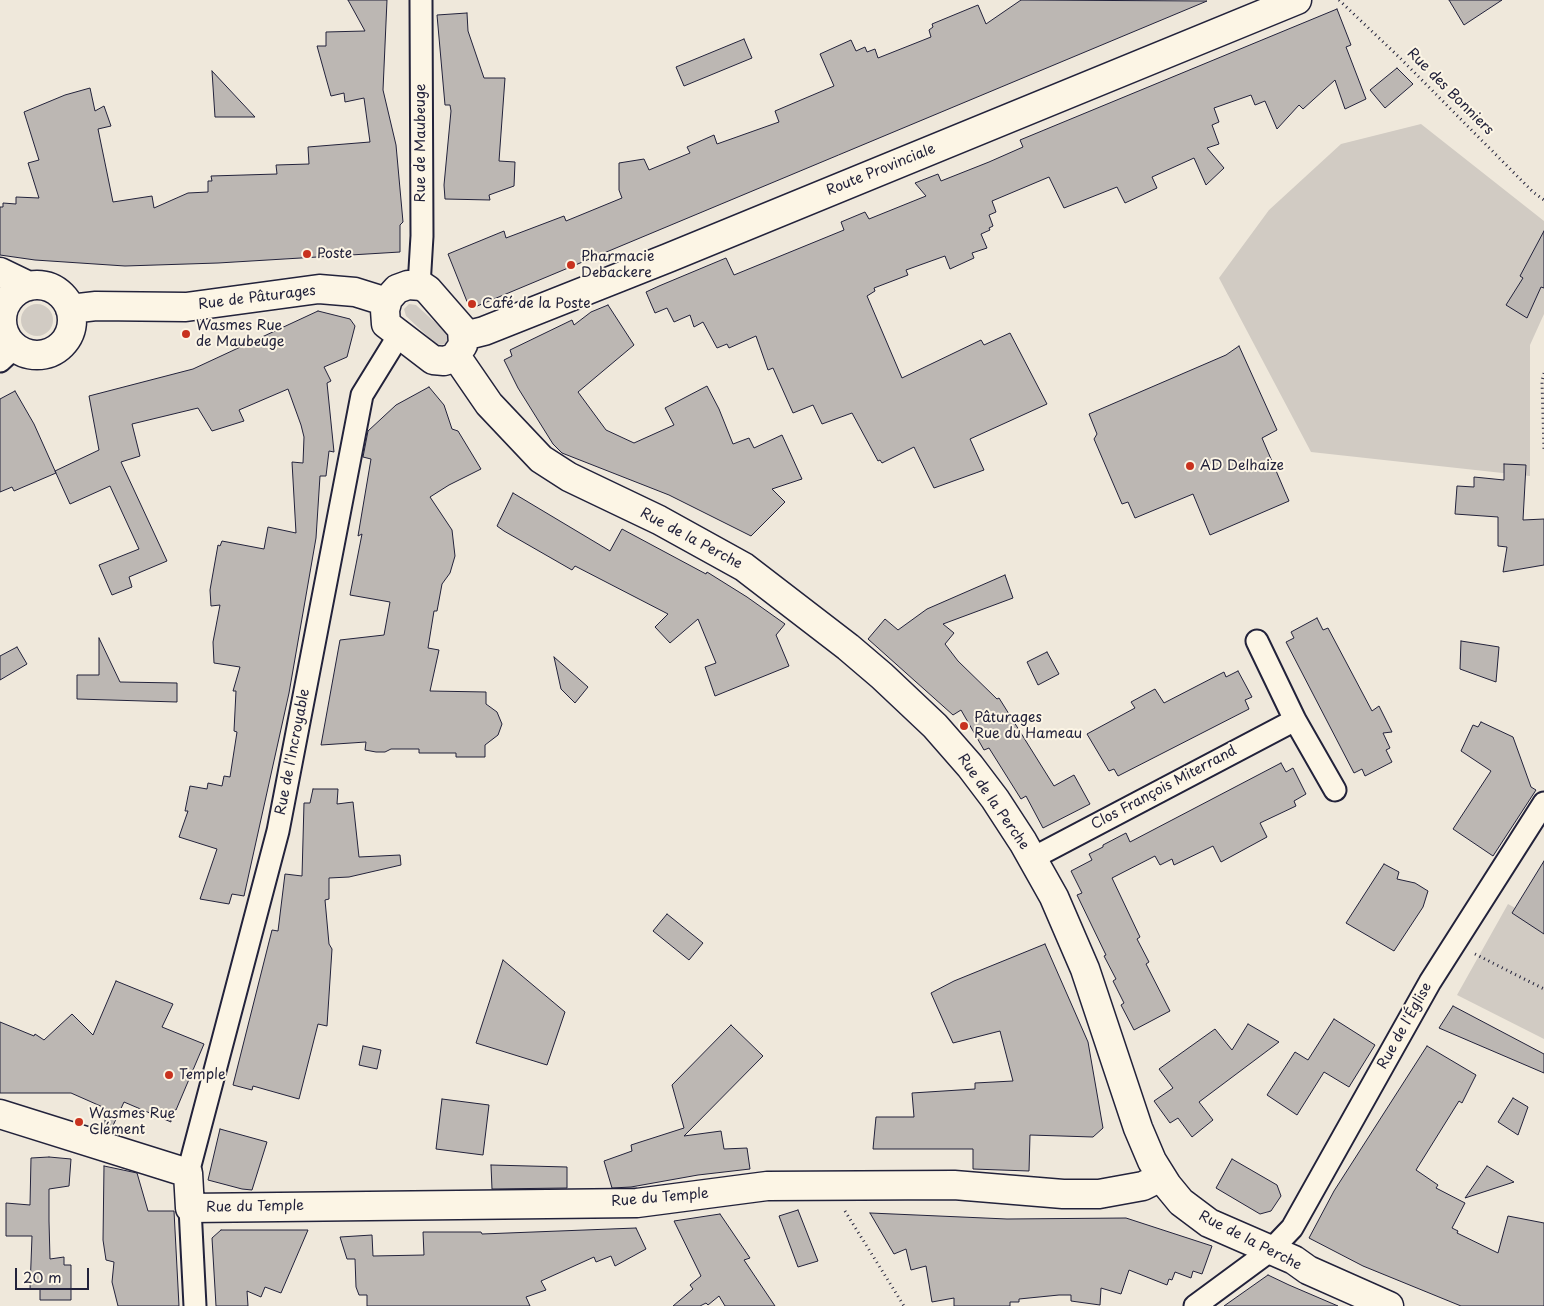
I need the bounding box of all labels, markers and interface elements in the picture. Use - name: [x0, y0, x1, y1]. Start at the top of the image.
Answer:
- street label: Rue des Bonniers: [1403, 45, 1497, 139]
- street label: Rue de Maubeuge: [413, 84, 429, 202]
- street label: Route Provinciale: [824, 140, 938, 200]
- place label: Poste: [317, 246, 352, 262]
- marker: Poste: [301, 248, 313, 260]
- place label: Pharmacie Debackere: [581, 249, 654, 282]
- marker: Pharmacie Debackere: [565, 259, 577, 271]
- street label: Rue de Pâturages: [197, 282, 317, 314]
- place label: Café de la Poste: [482, 296, 591, 312]
- marker: Café de la Poste: [466, 298, 478, 310]
- place label: Wasmes Rue de Maubeuge: [196, 318, 284, 351]
- marker: Wasmes Rue de Maubeuge: [180, 328, 192, 340]
- place label: AD Delhaize: [1200, 458, 1284, 474]
- marker: AD Delhaize: [1184, 460, 1196, 472]
- street label: Rue de la Perche: [637, 505, 745, 573]
- street label: Rue de l'Incroyable: [272, 687, 314, 817]
- place label: Pâturages Rue du Hameau: [974, 710, 1082, 742]
- marker: Pâturages Rue du Hameau: [958, 720, 970, 732]
- street label: Clos François Miterrand: [1088, 743, 1240, 833]
- street label: Rue de la Perche: [954, 751, 1032, 853]
- street label: Rue de l'Église: [1374, 980, 1436, 1072]
- place label: Temple: [179, 1067, 226, 1083]
- marker: Temple: [163, 1069, 175, 1081]
- place label: Wasmes Rue Clément: [89, 1106, 175, 1138]
- marker: Wasmes Rue Clément: [73, 1116, 85, 1128]
- street label: Rue du Temple: [610, 1185, 710, 1211]
- street label: Rue du Temple: [206, 1198, 304, 1216]
- street label: Rue de la Perche: [1196, 1208, 1304, 1274]
- scale bar: [18, 1258, 91, 1290]
- text: 20 m: [23, 1265, 62, 1288]

